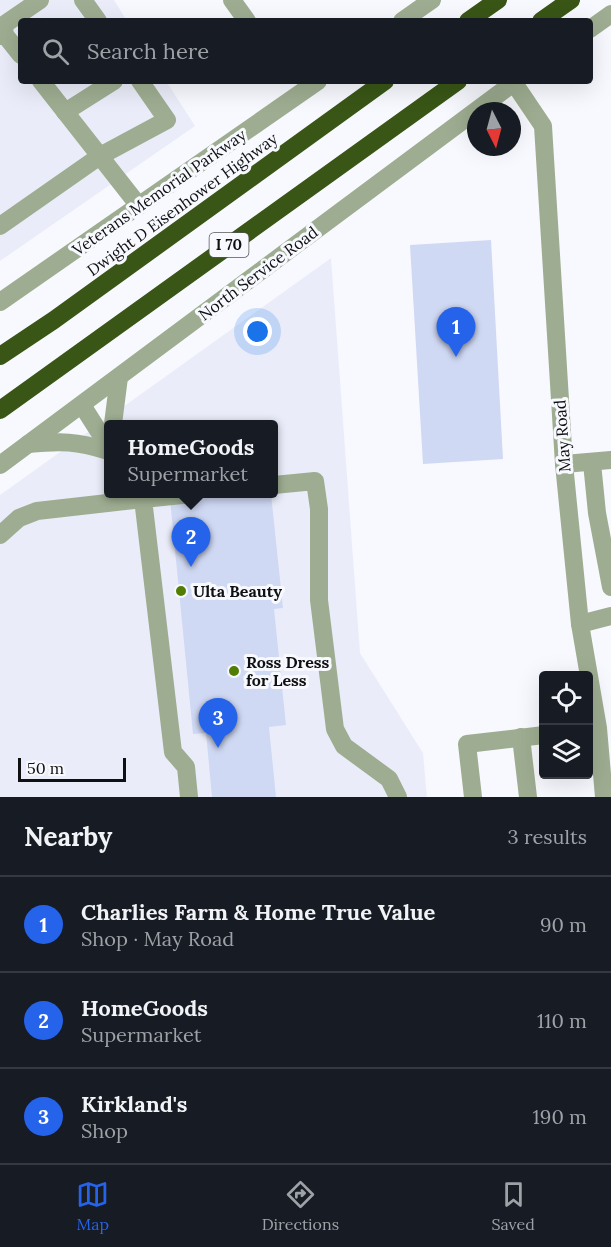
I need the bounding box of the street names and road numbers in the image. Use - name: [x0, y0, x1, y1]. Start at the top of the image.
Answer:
- street label: Veterans Memorial Parkway: [68, 124, 250, 260]
- street label: Dwight D Eisenhower Highway: [83, 128, 282, 280]
- street label: North Service Road: [194, 221, 322, 324]
- road number: I 70: [210, 233, 248, 257]
- street label: May Road: [549, 399, 575, 473]

